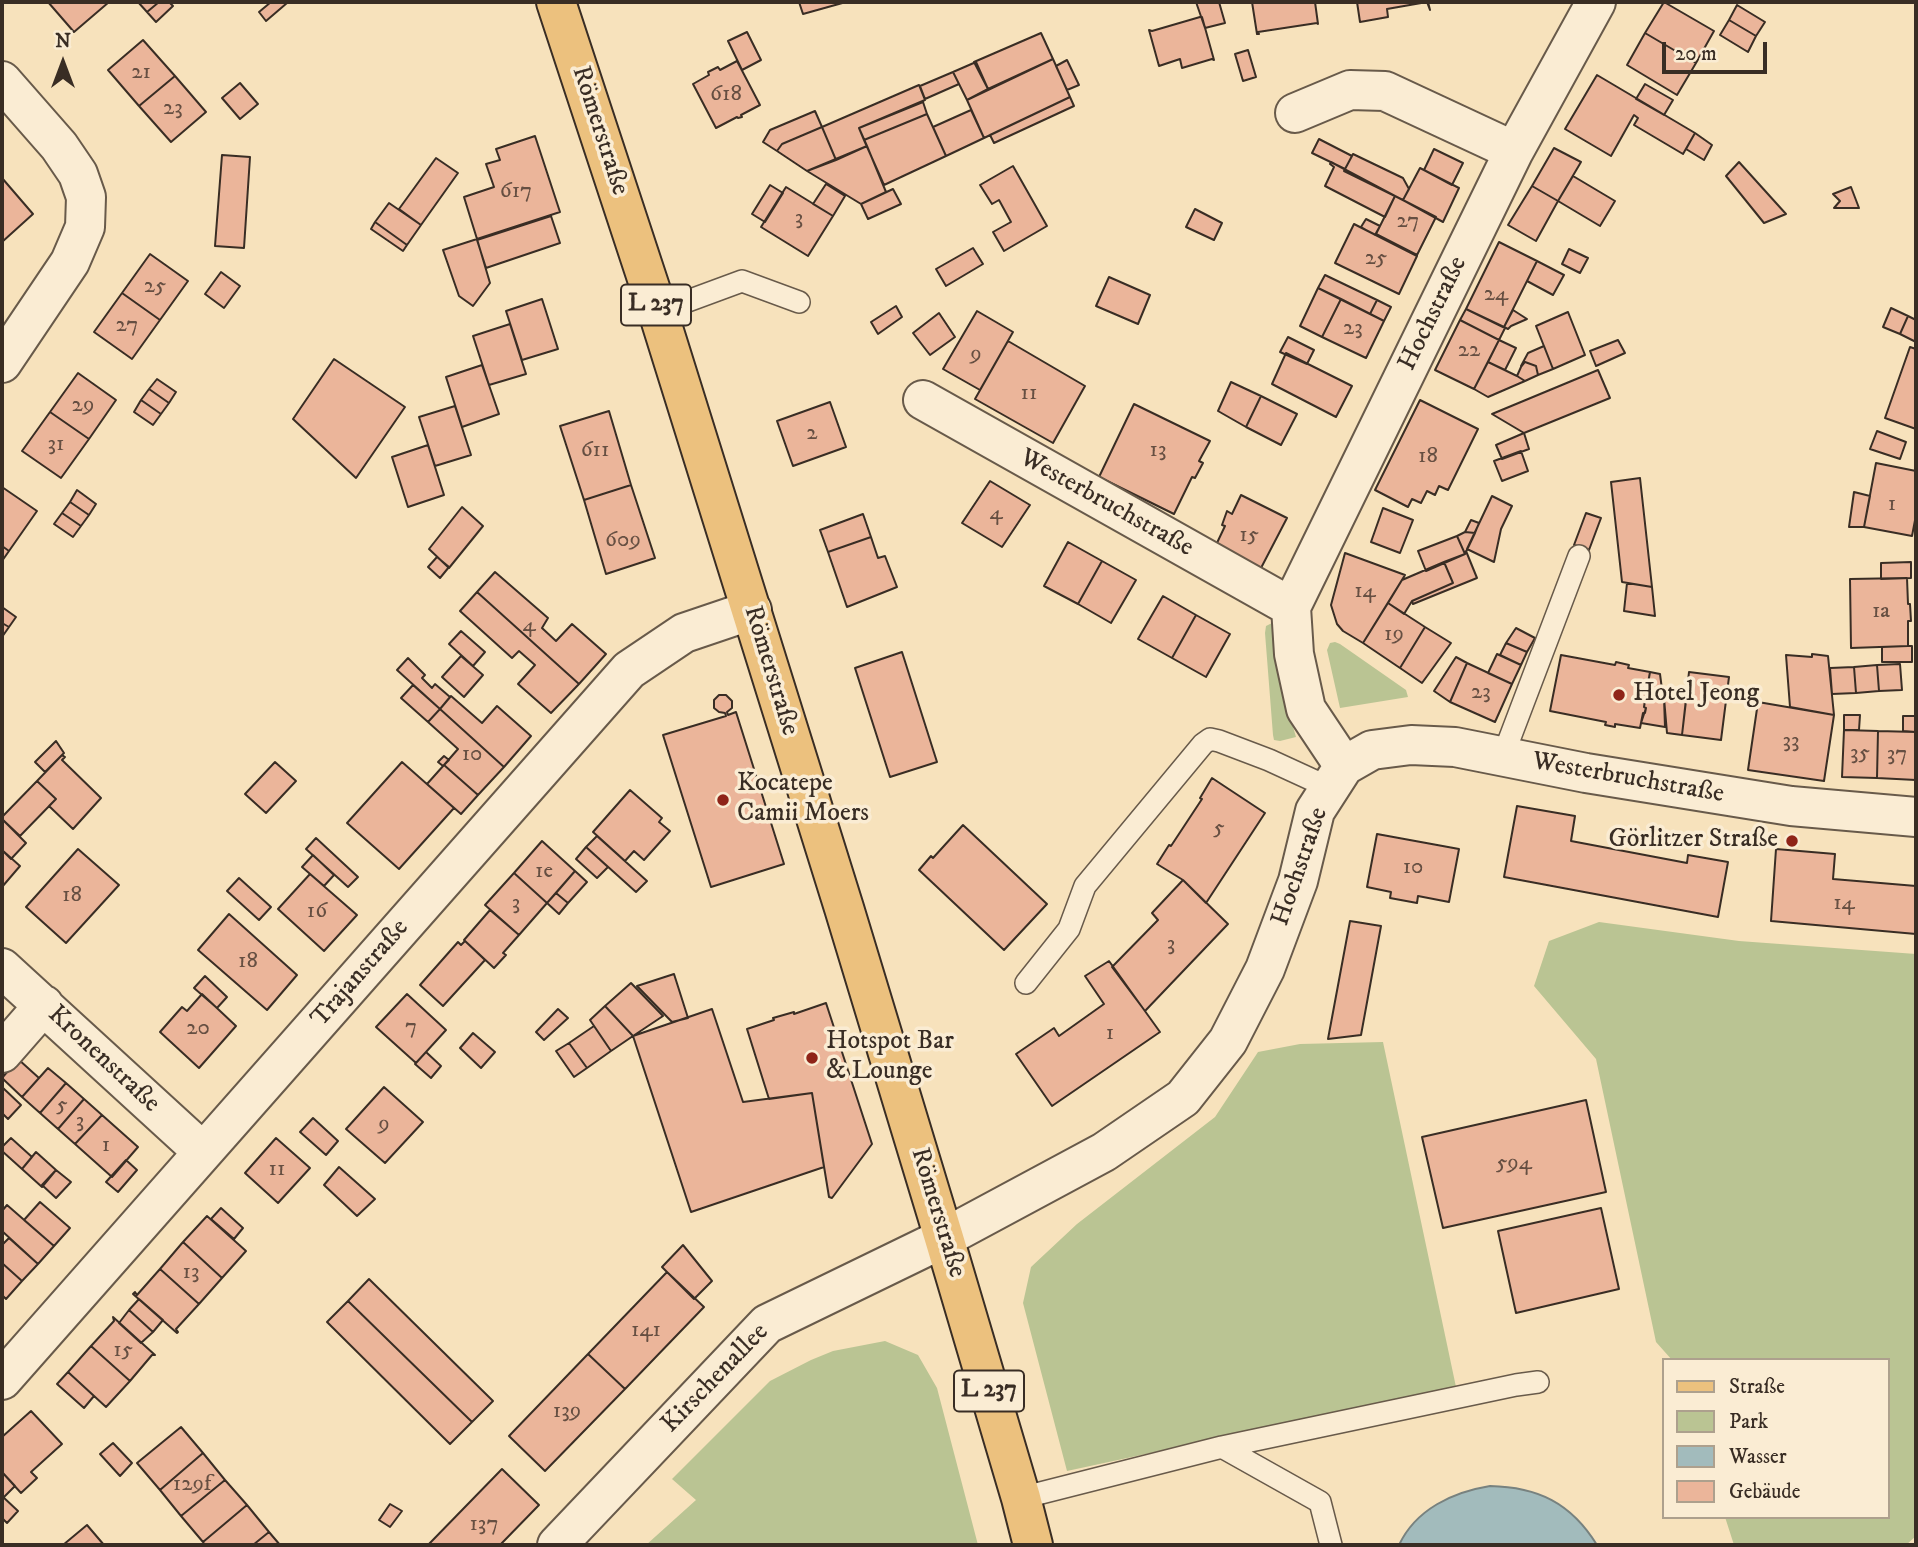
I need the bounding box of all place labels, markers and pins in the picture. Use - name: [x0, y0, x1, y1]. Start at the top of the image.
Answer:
- place label: Hotel Jeong: [1633, 679, 1759, 711]
- marker: Hotel Jeong: [1611, 687, 1627, 703]
- place label: Kocatepe Camii Moers: [737, 769, 869, 830]
- marker: Kocatepe Camii Moers: [715, 792, 731, 808]
- place label: Görlitzer Straße: [1609, 825, 1778, 857]
- marker: Görlitzer Straße: [1784, 833, 1800, 849]
- place label: Hotspot Bar & Lounge: [826, 1027, 954, 1088]
- marker: Hotspot Bar & Lounge: [804, 1050, 820, 1066]

